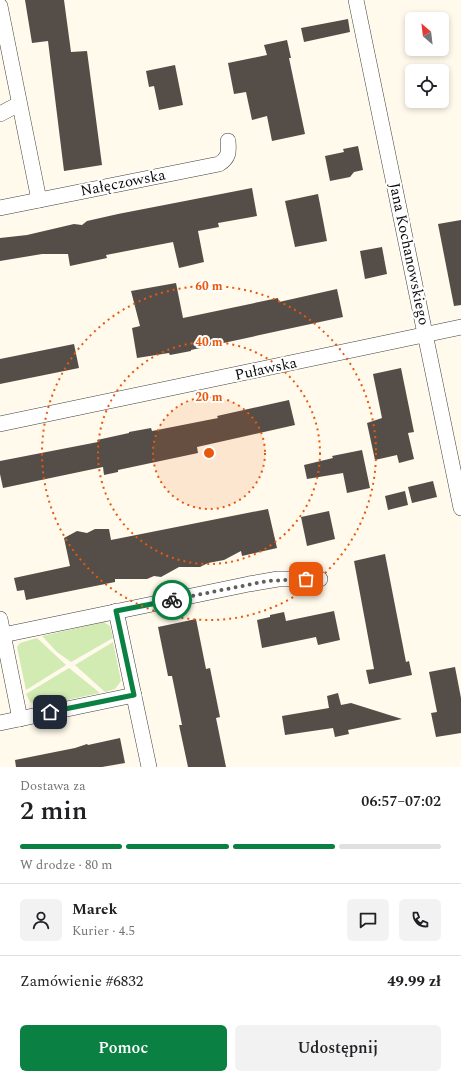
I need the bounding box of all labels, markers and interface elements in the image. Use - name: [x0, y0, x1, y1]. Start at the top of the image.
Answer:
- north arrow: [405, 12, 449, 56]
- map controls: [405, 12, 449, 108]
- button: locate: [405, 64, 449, 108]
- street label: Nałęczowska: [78, 163, 168, 203]
- street label: Jana Kochanowskiego: [383, 181, 435, 327]
- text: 60 m: [195, 277, 223, 296]
- text: 40 m: [195, 333, 223, 352]
- street label: Puławska: [233, 351, 300, 387]
- text: 20 m: [195, 388, 223, 407]
- centre of rings: [202, 446, 216, 460]
- pin: [289, 562, 323, 596]
- icon: bag: [295, 568, 317, 590]
- courier: [152, 580, 192, 620]
- icon: bike: [161, 589, 183, 611]
- pin: [33, 695, 67, 729]
- icon: home: [39, 701, 61, 723]
- text: Dostawa za: [20, 776, 86, 796]
- text: 06:57–07:02: [361, 790, 441, 813]
- text: 2 min: [20, 791, 87, 831]
- text: W drodze · 80 m: [20, 855, 112, 875]
- text: Marek: [72, 898, 118, 921]
- button: person: [20, 899, 62, 941]
- button: chat: [347, 899, 389, 941]
- button: phone: [399, 899, 441, 941]
- text: Kurier · 4.5: [72, 921, 135, 941]
- text: Zamówienie #6832: [20, 970, 143, 993]
- text: 49.99 zł: [387, 970, 441, 993]
- button: Pomoc: [20, 1025, 227, 1071]
- button: Udostępnij: [235, 1025, 441, 1071]

